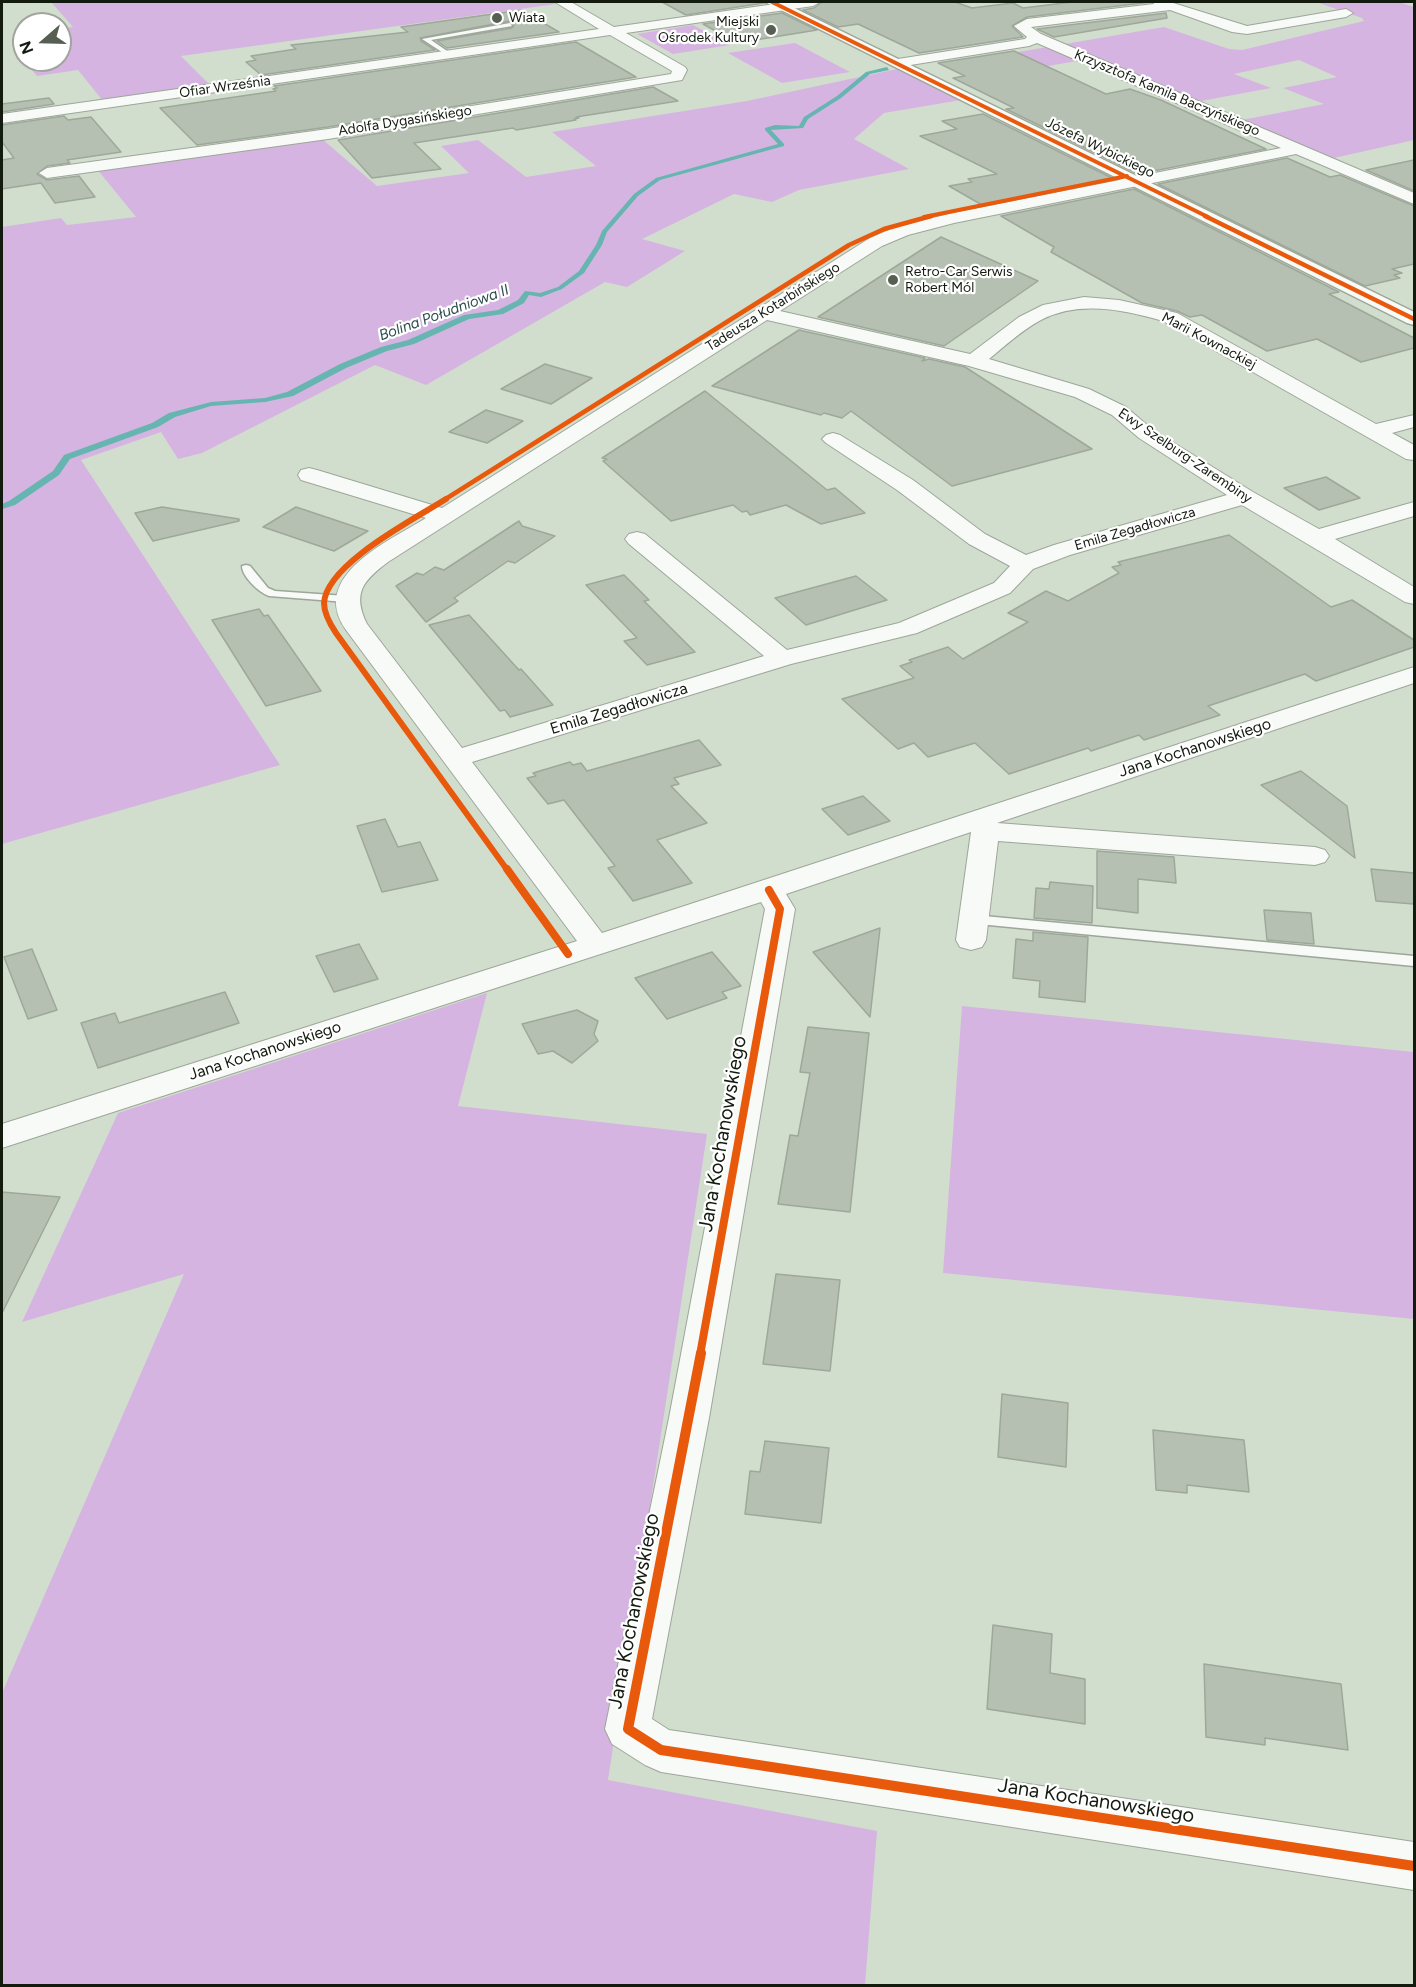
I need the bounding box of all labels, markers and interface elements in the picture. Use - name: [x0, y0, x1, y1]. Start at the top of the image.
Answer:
- place label: Wiata: [509, 10, 545, 26]
- marker: Wiata: [490, 11, 504, 25]
- north arrow: [12, 12, 72, 72]
- place label: Miejski Ośrodek Kultury: [658, 14, 759, 46]
- marker: Miejski Ośrodek Kultury: [764, 23, 778, 37]
- text: N: [15, 39, 38, 57]
- street label: Krzysztofa Kamila Baczyńskiego: [1072, 46, 1262, 140]
- street label: Ofiar Września: [178, 72, 272, 102]
- street label: Adolfa Dygasińskiego: [337, 102, 473, 140]
- street label: Józefa Wybickiego: [1043, 114, 1157, 182]
- street label: Tadeusza Kotarbińskiego: [703, 259, 843, 355]
- place label: Retro-Car Serwis Robert Mól: [905, 264, 1013, 296]
- marker: Retro-Car Serwis Robert Mól: [886, 273, 900, 287]
- water label: Bolina Południowa II: [377, 281, 511, 345]
- street label: Marii Kownackiej: [1159, 309, 1259, 373]
- street label: Ewy Szelburg-Zarembiny: [1115, 405, 1255, 507]
- street label: Emila Zegadłowicza: [1073, 504, 1197, 554]
- street label: Emila Zegadłowicza: [548, 679, 690, 739]
- street label: Jana Kochanowskiego: [1116, 714, 1274, 782]
- street label: Jana Kochanowskiego: [186, 1017, 344, 1085]
- street label: Jana Kochanowskiego: [694, 1034, 752, 1234]
- street label: Jana Kochanowskiego: [603, 1511, 665, 1711]
- street label: Jana Kochanowskiego: [996, 1774, 1196, 1828]

